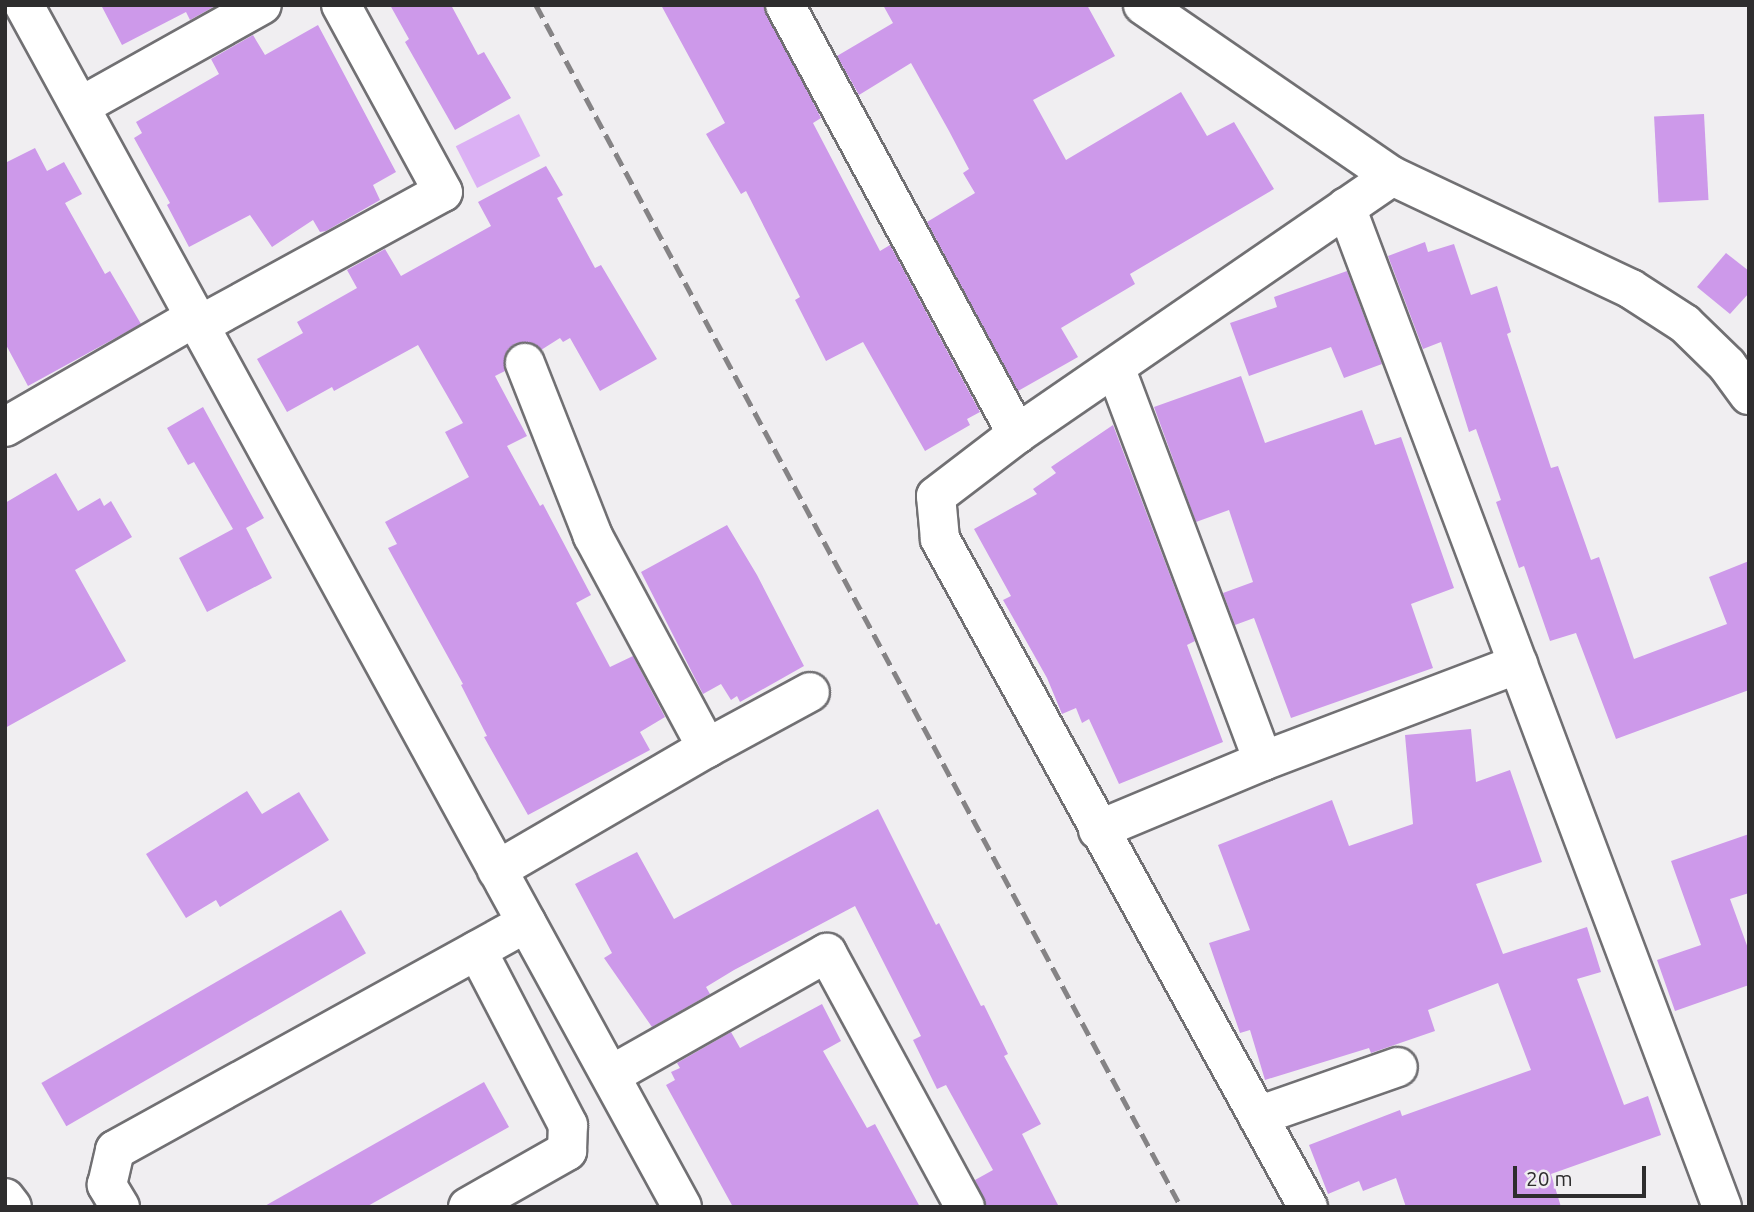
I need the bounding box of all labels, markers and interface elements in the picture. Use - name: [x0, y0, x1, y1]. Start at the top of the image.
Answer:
- scale bar: [1516, 1152, 1649, 1196]
- text: 20 m: [1526, 1166, 1573, 1190]

